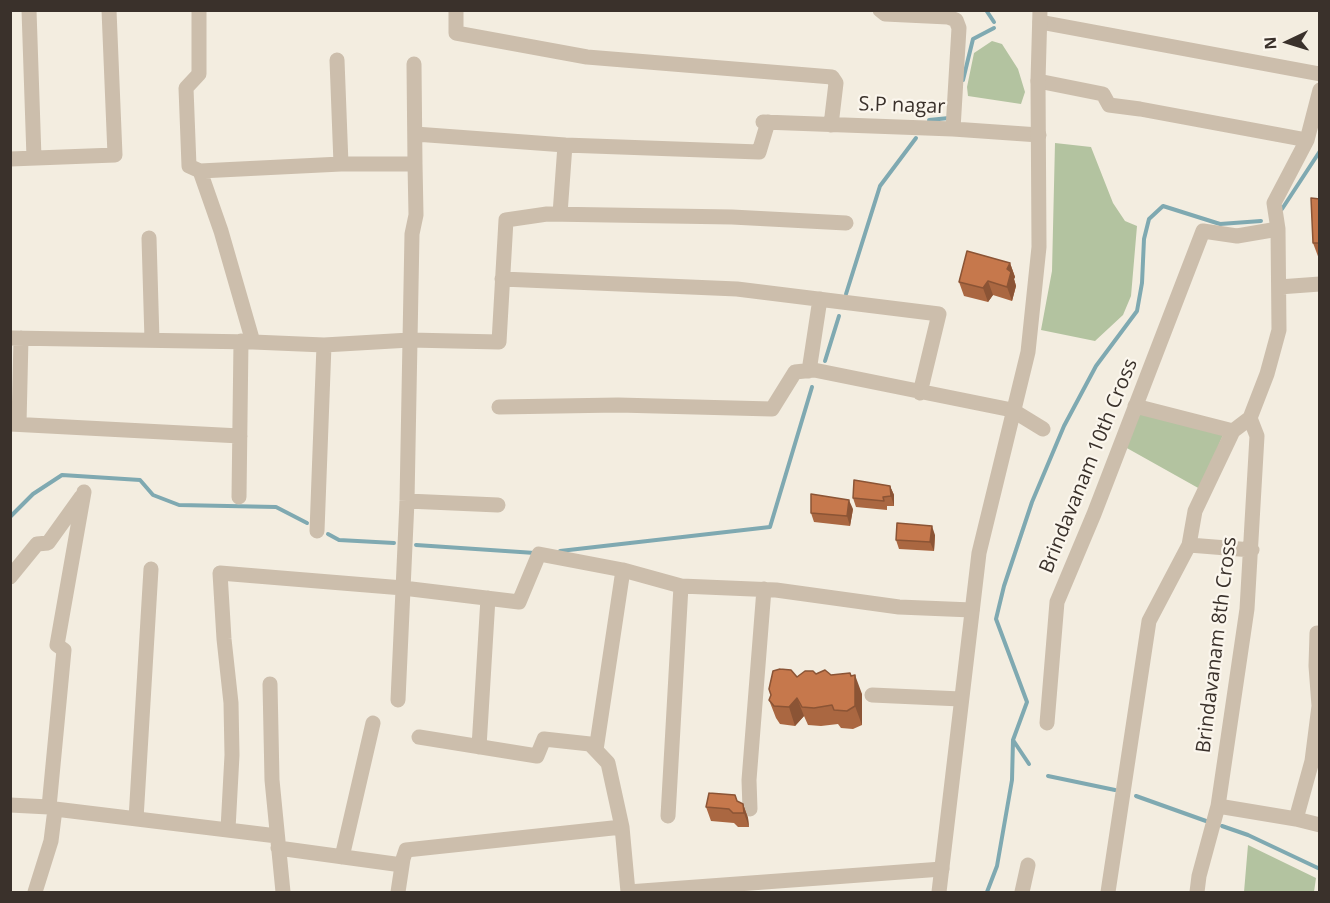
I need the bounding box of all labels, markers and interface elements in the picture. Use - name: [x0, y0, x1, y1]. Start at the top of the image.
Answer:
- north arrow: [1258, 12, 1318, 72]
- text: N: [1259, 36, 1281, 51]
- street label: S.P nagar: [858, 92, 946, 120]
- street label: Brindavanam 10th Cross: [1035, 355, 1143, 577]
- street label: Brindavanam 8th Cross: [1192, 535, 1242, 755]

